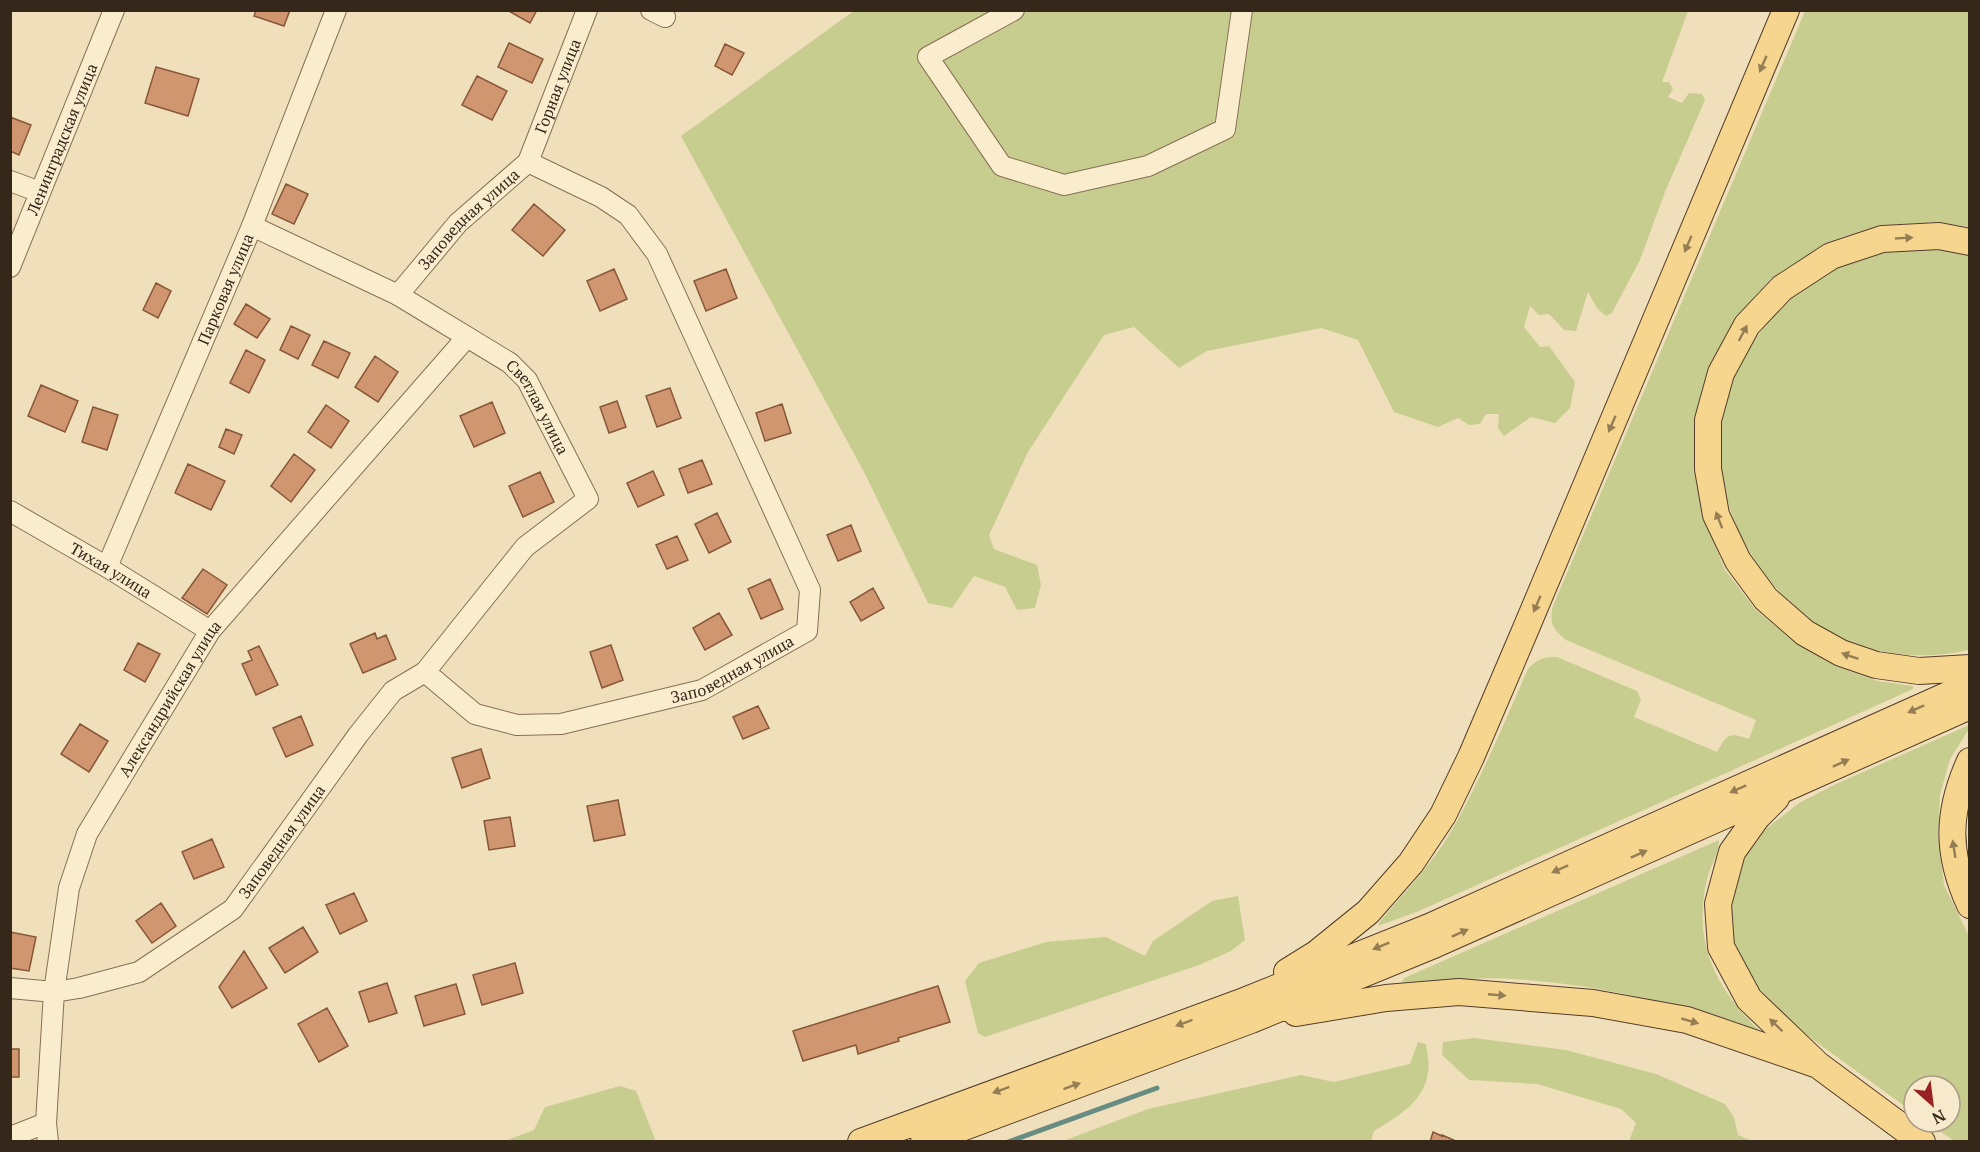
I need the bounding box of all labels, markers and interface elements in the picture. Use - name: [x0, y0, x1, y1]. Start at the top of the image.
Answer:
- street label: Горная улица: [529, 36, 586, 137]
- one-way arrow: [1758, 56, 1768, 74]
- street label: Ленинградская улица: [21, 60, 102, 219]
- street label: Заповедная улица: [413, 163, 524, 274]
- street label: Парковая улица: [192, 230, 259, 348]
- one-way arrow: [1895, 233, 1914, 243]
- one-way arrow: [1683, 236, 1693, 254]
- one-way arrow: [1738, 325, 1748, 342]
- street label: Светлая улица: [501, 354, 574, 458]
- one-way arrow: [1607, 415, 1616, 433]
- one-way arrow: [1714, 511, 1724, 529]
- street label: Тихая улица: [66, 537, 156, 603]
- one-way arrow: [1532, 595, 1542, 613]
- street label: Александрийская улица: [113, 615, 226, 781]
- street label: Заповедная улица: [668, 630, 798, 708]
- one-way arrow: [1841, 650, 1859, 660]
- one-way arrow: [1907, 704, 1925, 714]
- one-way arrow: [1832, 759, 1849, 768]
- street label: Заповедная улица: [233, 780, 330, 903]
- one-way arrow: [1729, 784, 1747, 794]
- one-way arrow: [1949, 839, 1958, 858]
- one-way arrow: [1630, 849, 1647, 858]
- one-way arrow: [1551, 864, 1569, 874]
- one-way arrow: [1452, 928, 1470, 938]
- one-way arrow: [1372, 941, 1390, 951]
- one-way arrow: [1487, 990, 1506, 1000]
- one-way arrow: [1681, 1017, 1699, 1026]
- one-way arrow: [1769, 1018, 1783, 1032]
- one-way arrow: [1175, 1019, 1193, 1029]
- north arrow: [1902, 1074, 1962, 1134]
- one-way arrow: [1064, 1081, 1082, 1091]
- one-way arrow: [992, 1086, 1010, 1096]
- text: N: [1929, 1105, 1950, 1130]

